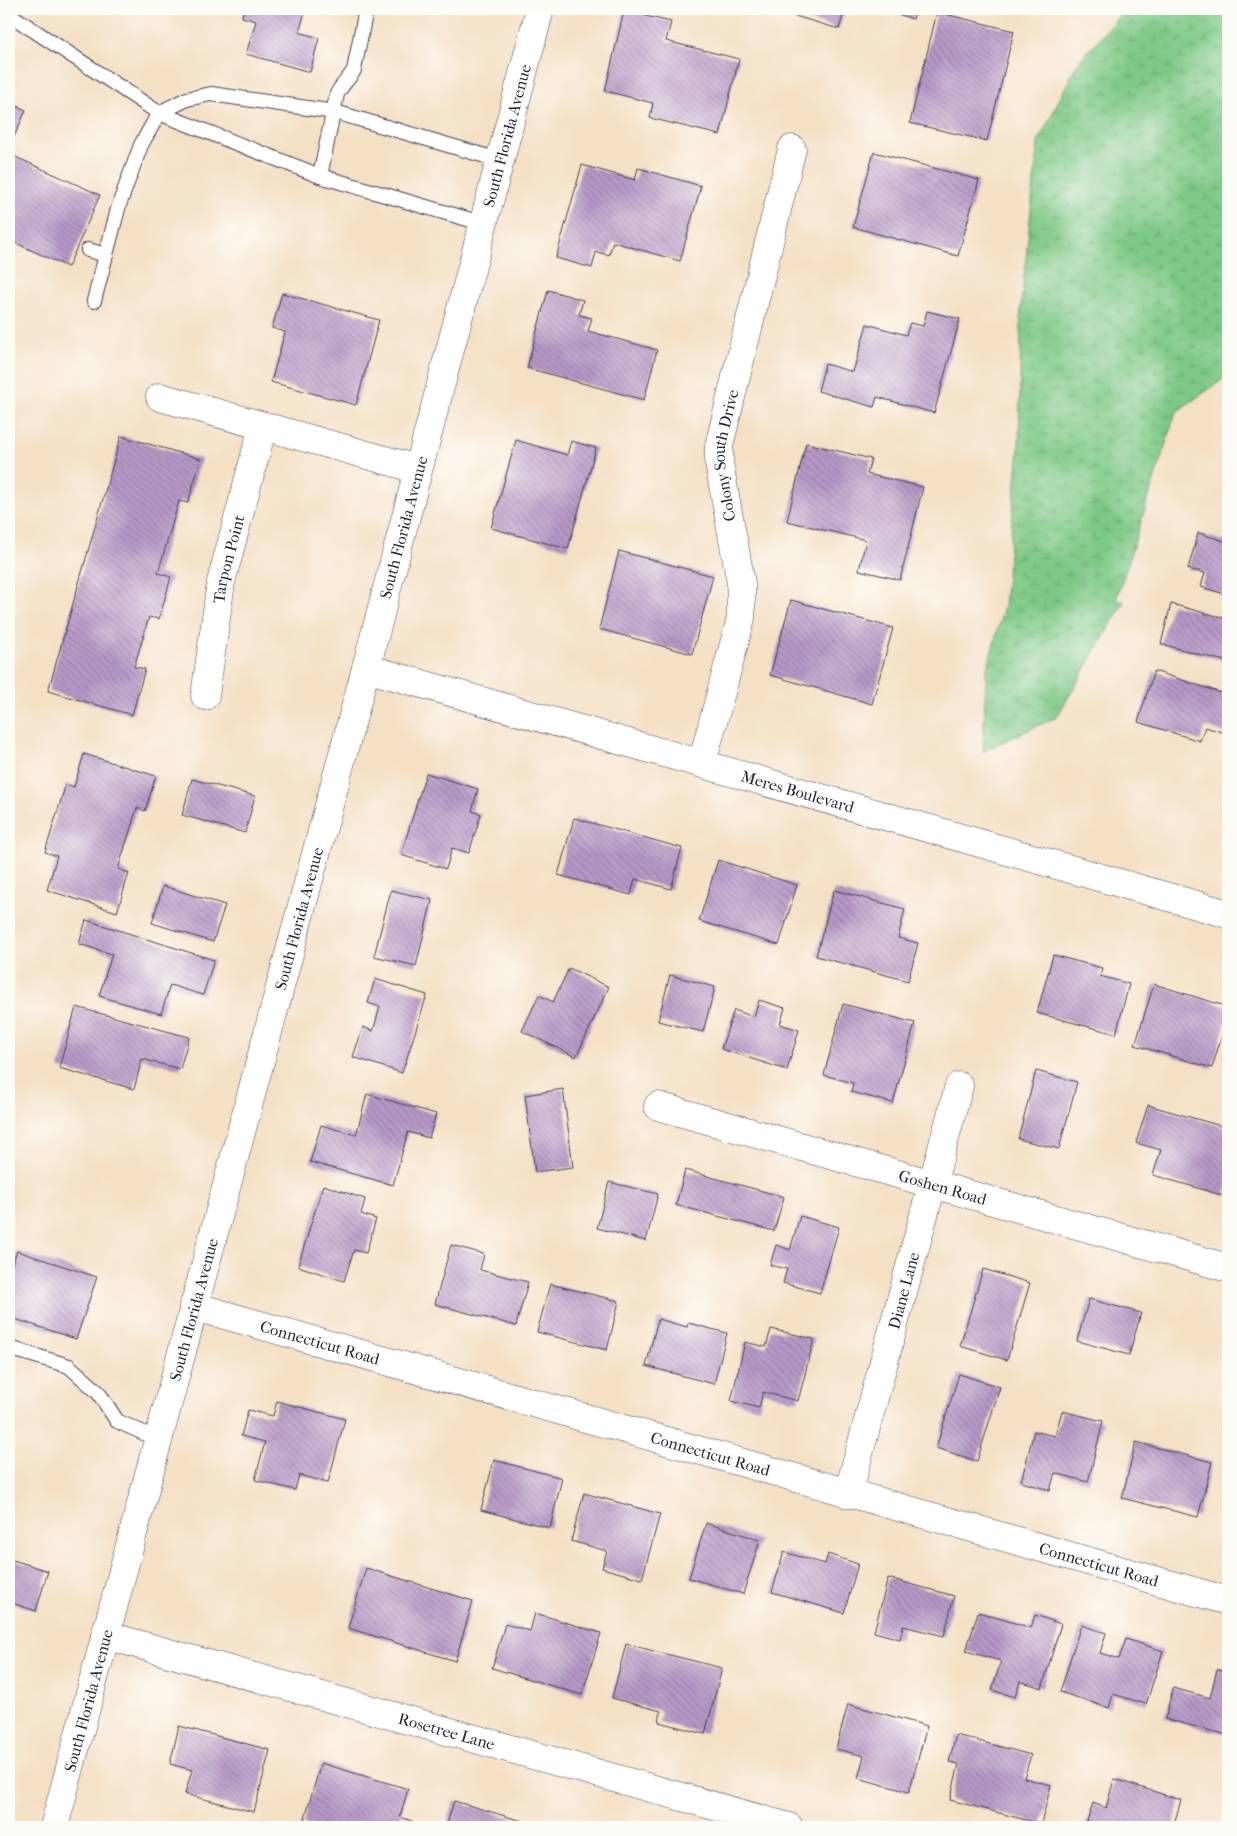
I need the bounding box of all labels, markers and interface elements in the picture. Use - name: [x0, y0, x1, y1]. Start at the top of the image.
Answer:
- street label: South Florida Avenue: [479, 62, 535, 209]
- street label: Colony South Drive: [710, 387, 743, 523]
- street label: South Florida Avenue: [376, 454, 432, 601]
- street label: Tarpon Point: [209, 513, 249, 605]
- street label: Meres Boulevard: [739, 767, 857, 817]
- street label: South Florida Avenue: [271, 845, 327, 992]
- street label: Goshen Road: [896, 1166, 989, 1209]
- street label: South Florida Avenue: [166, 1236, 222, 1383]
- street label: Diane Lane: [884, 1250, 923, 1331]
- street label: Connecticut Road: [258, 1317, 382, 1369]
- street label: Connecticut Road: [648, 1428, 772, 1480]
- street label: Connecticut Road: [1037, 1539, 1161, 1591]
- street label: South Florida Avenue: [60, 1627, 117, 1774]
- street label: Rosetree Lane: [396, 1709, 497, 1754]

